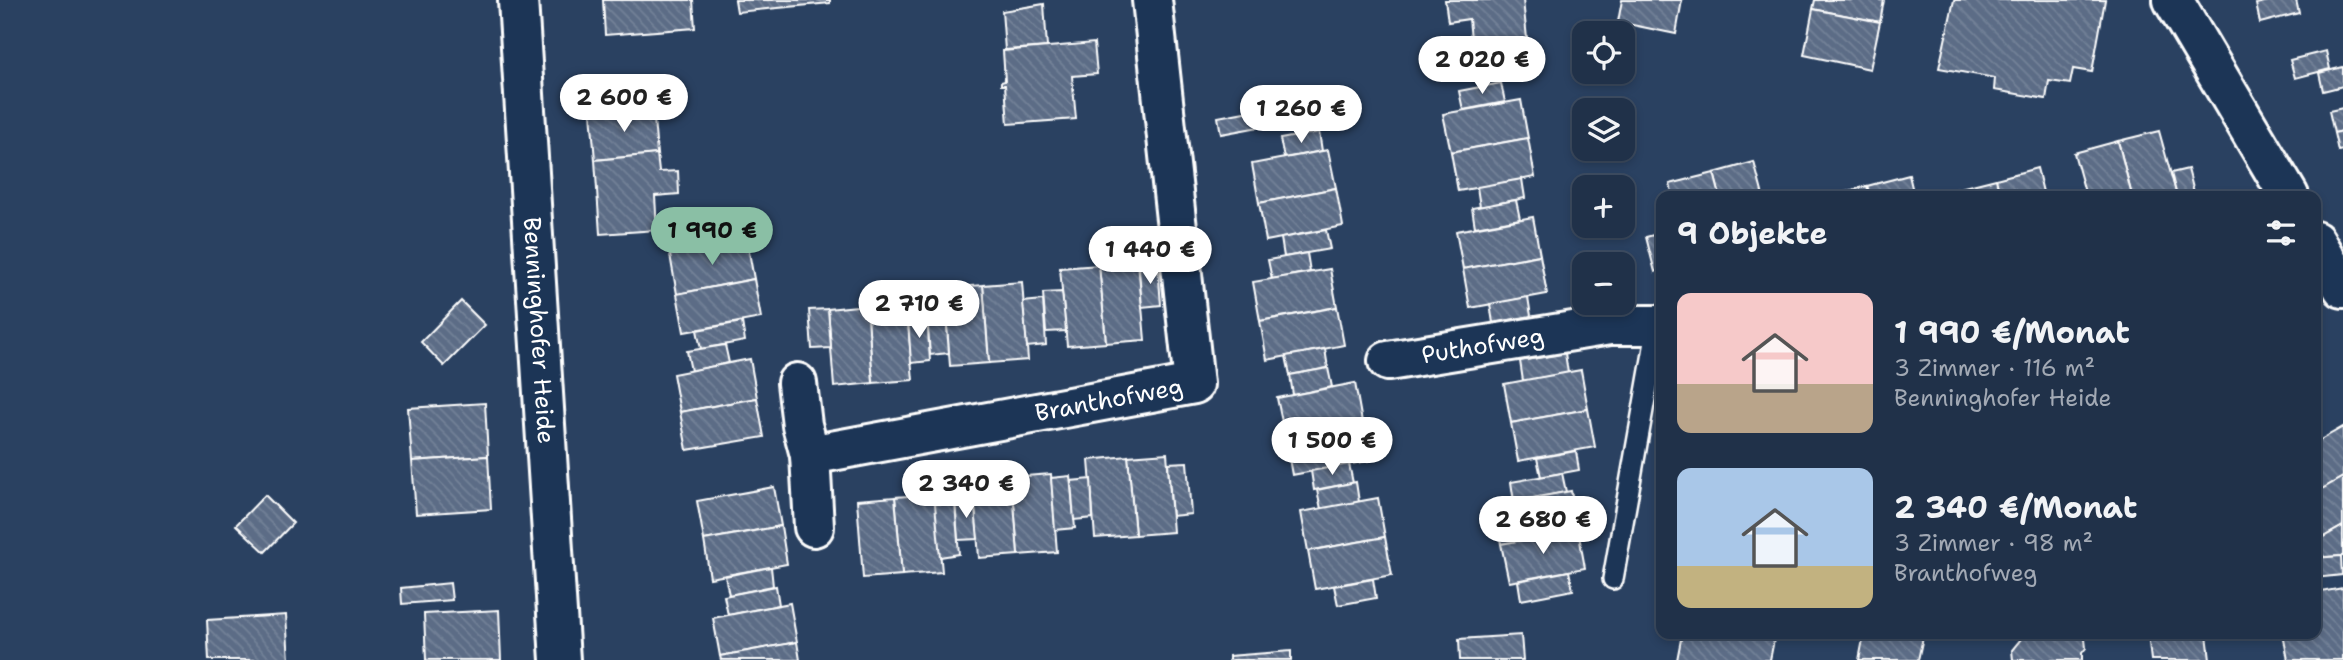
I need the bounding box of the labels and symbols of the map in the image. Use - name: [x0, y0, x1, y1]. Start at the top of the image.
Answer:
- pin: 2 020 €: [1417, 36, 1547, 96]
- pin: 2 600 €: [559, 74, 689, 134]
- pin: 1 260 €: [1236, 86, 1366, 145]
- pin: 1 990 €: [647, 208, 777, 267]
- street label: Benninghofer Heide: [516, 216, 562, 445]
- pin: 1 440 €: [1085, 226, 1215, 286]
- pin: 2 710 €: [854, 280, 984, 340]
- street label: Puthofweg: [1419, 320, 1546, 371]
- street label: Branthofweg: [1032, 370, 1185, 429]
- pin: 1 500 €: [1267, 418, 1397, 477]
- pin: 2 340 €: [901, 461, 1031, 520]
- pin: 2 680 €: [1478, 496, 1608, 556]

